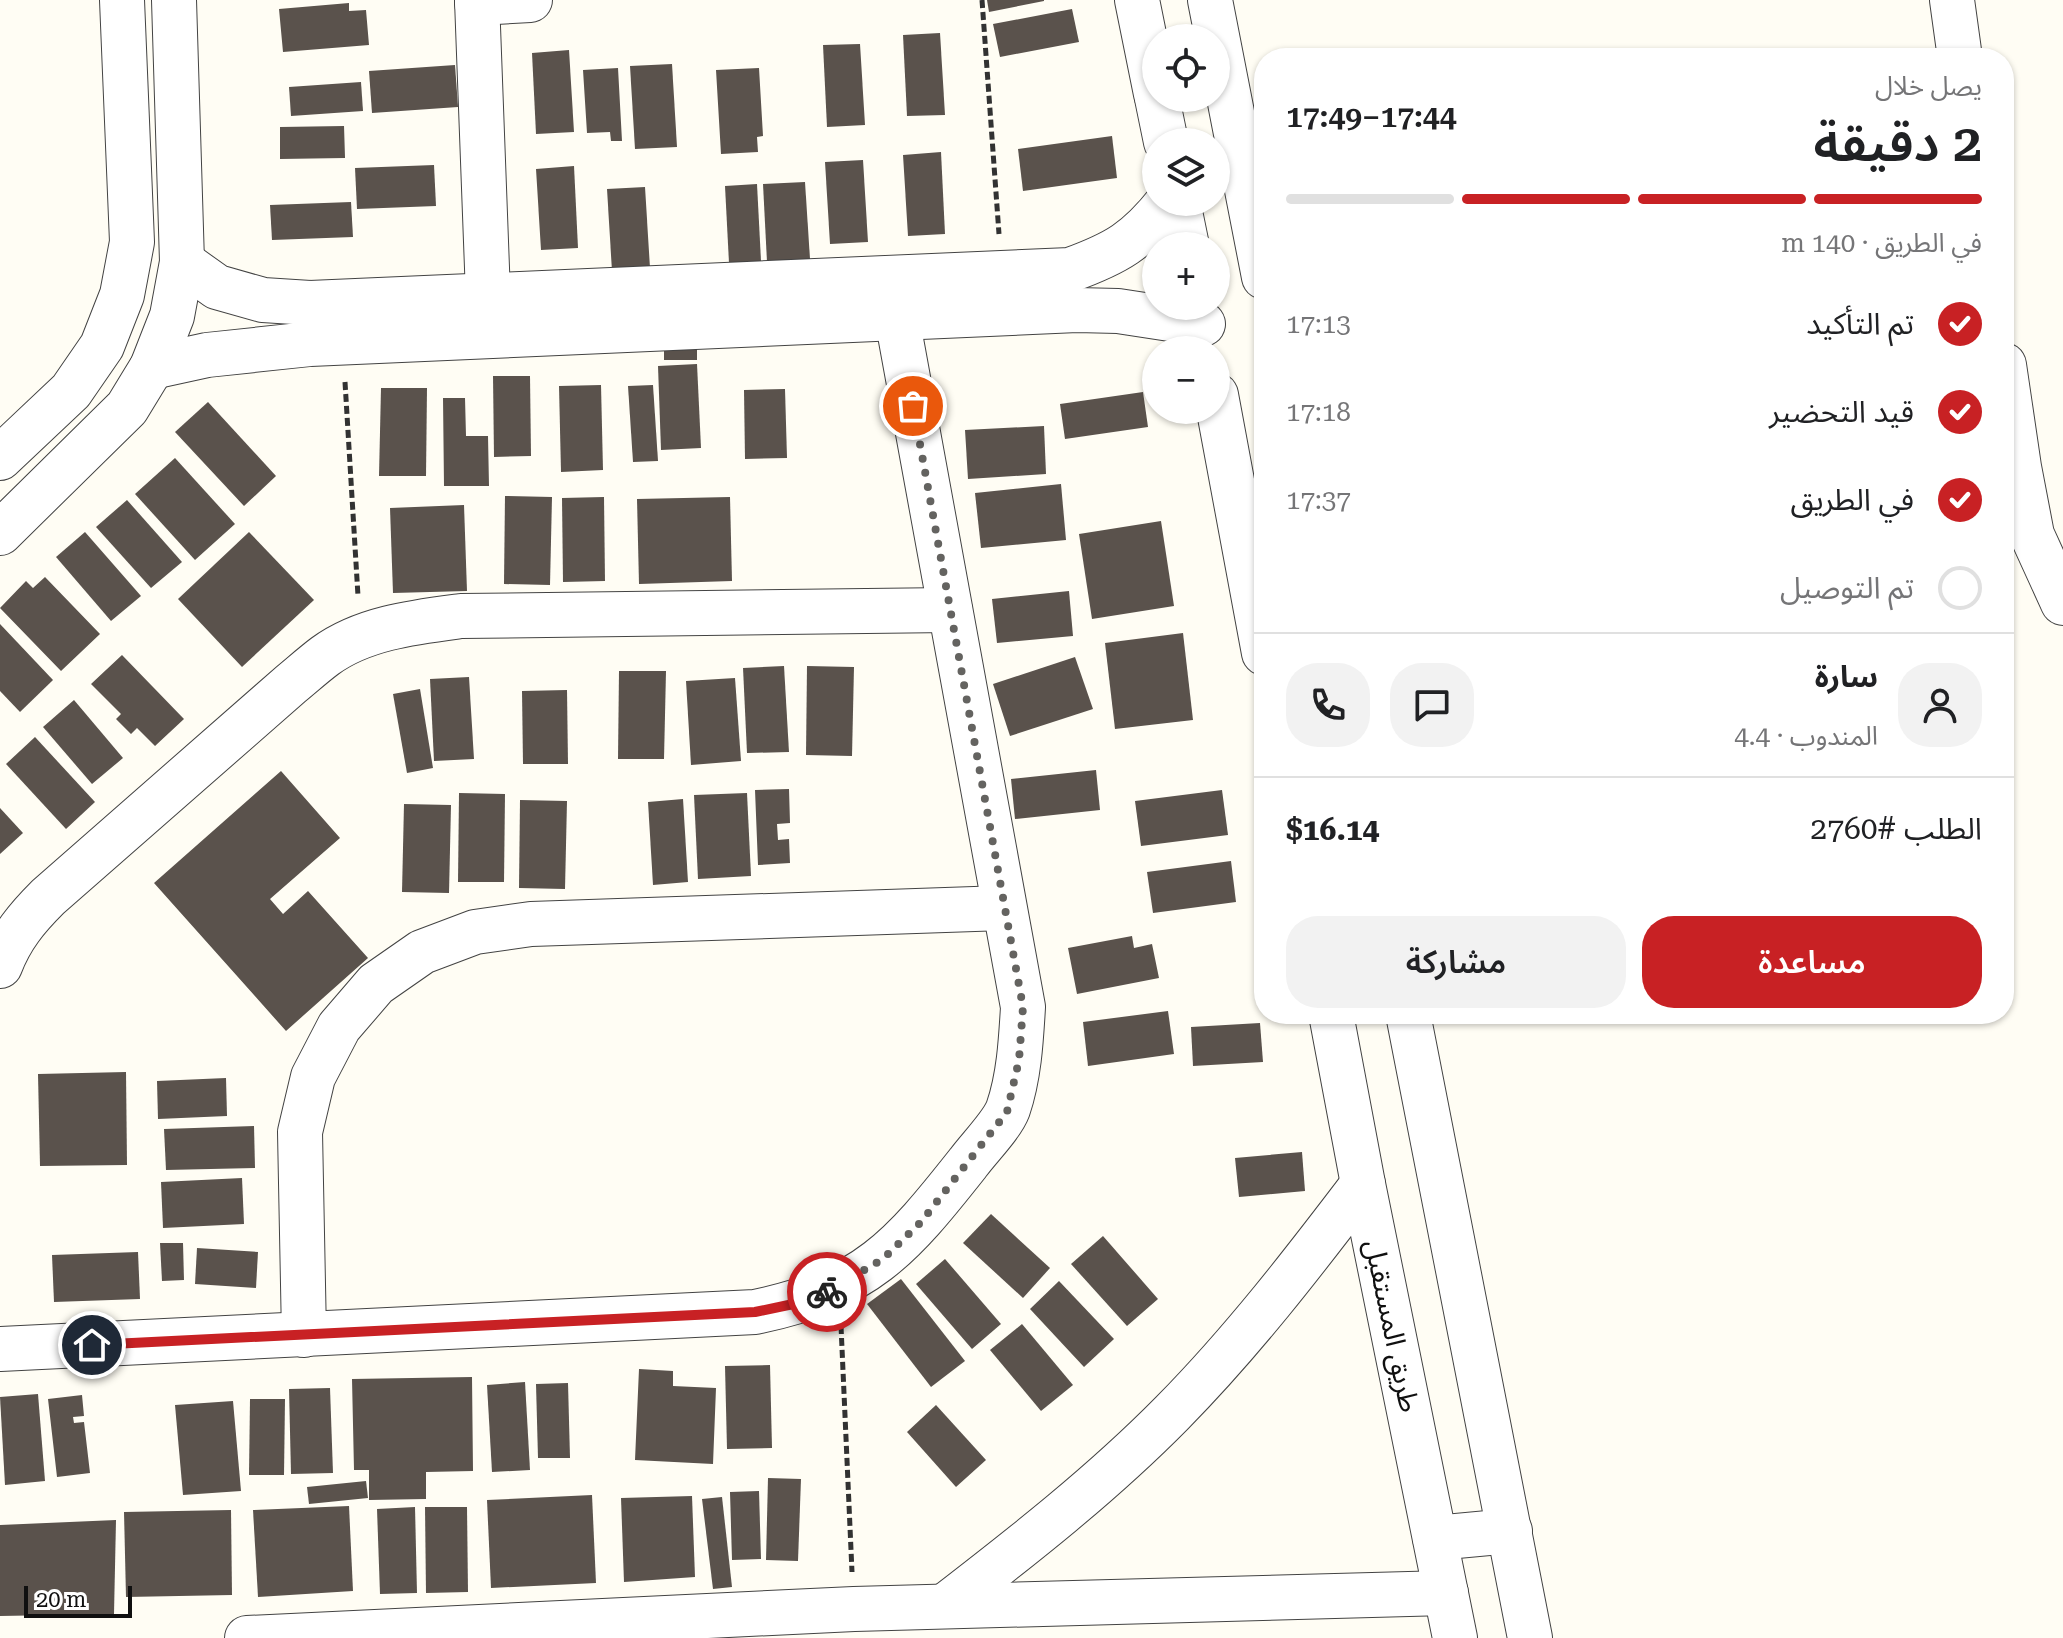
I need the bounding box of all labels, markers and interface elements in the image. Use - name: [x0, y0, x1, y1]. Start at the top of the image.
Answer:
- map controls: [1142, 24, 1230, 424]
- button: locate: [1142, 24, 1230, 112]
- text: يصل خلال: [1875, 71, 1982, 101]
- text: 17:44–17:49: [1286, 99, 1456, 134]
- text: 2 دقيقة: [1814, 113, 1982, 174]
- button: layers: [1142, 128, 1230, 216]
- text: في الطريق · 140 m: [1781, 228, 1982, 258]
- button: +: [1142, 232, 1230, 320]
- icon: check: [1938, 302, 1982, 346]
- text: تم التأكيد: [1806, 306, 1914, 341]
- text: 17:13: [1286, 309, 1351, 339]
- button: −: [1142, 336, 1230, 424]
- pin: [879, 372, 947, 440]
- icon: bag: [891, 384, 935, 428]
- icon: check: [1938, 390, 1982, 434]
- text: قيد التحضير: [1769, 394, 1914, 429]
- text: 17:18: [1286, 397, 1351, 427]
- icon: check: [1938, 478, 1982, 522]
- text: في الطريق: [1790, 482, 1914, 517]
- text: 17:37: [1286, 485, 1351, 515]
- text: تم التوصيل: [1780, 570, 1914, 605]
- text: سارة: [1815, 659, 1878, 694]
- button: phone: [1286, 663, 1370, 747]
- button: chat: [1390, 663, 1474, 747]
- button: person: [1898, 663, 1982, 747]
- text: المندوب · 4.4: [1734, 721, 1878, 751]
- text: الطلب #2760: [1810, 811, 1982, 846]
- text: $16.14: [1286, 812, 1379, 847]
- button: مشاركة: [1286, 916, 1626, 1008]
- button: مساعدة: [1642, 916, 1982, 1008]
- street label: طريق المستقبل: [1357, 1237, 1426, 1416]
- courier: [787, 1252, 867, 1332]
- icon: bike: [805, 1270, 849, 1314]
- pin: [58, 1311, 126, 1379]
- icon: home: [70, 1323, 114, 1367]
- scale bar: [24, 1582, 132, 1618]
- text: 20 m: [36, 1587, 86, 1612]

